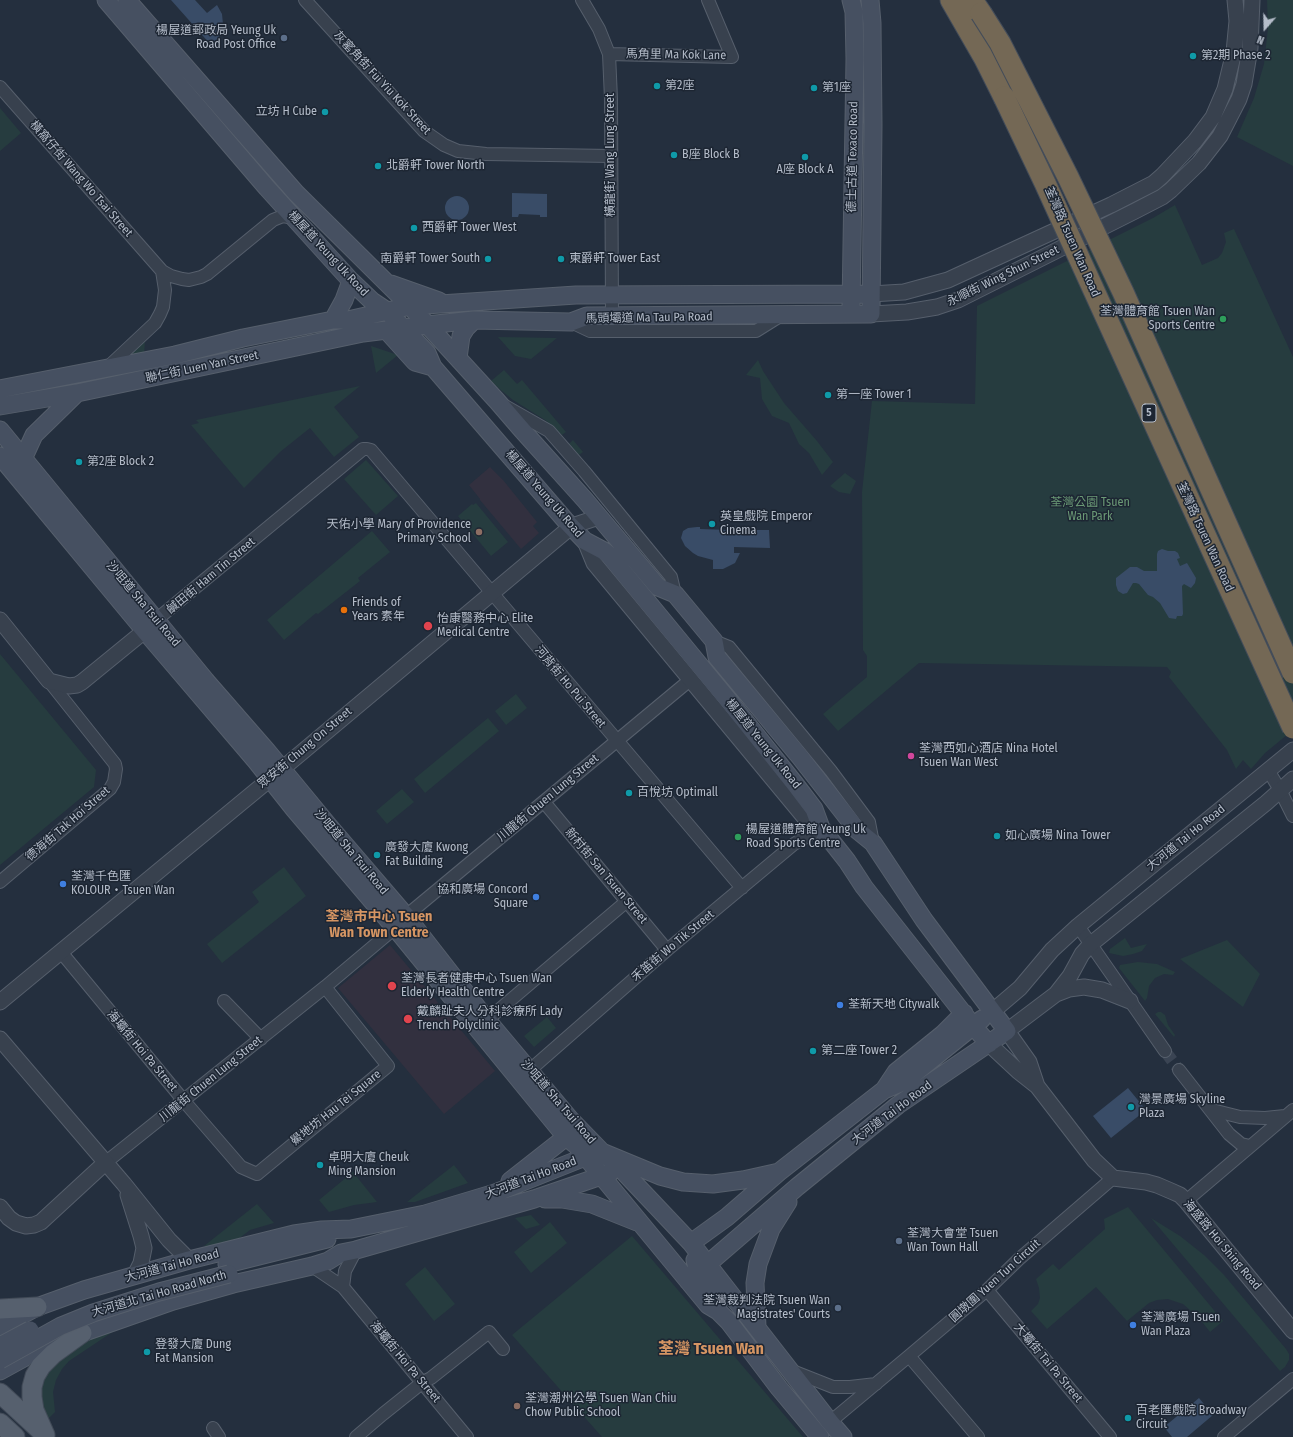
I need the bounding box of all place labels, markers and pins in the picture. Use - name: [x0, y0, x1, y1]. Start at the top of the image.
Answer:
- place label: 楊屋道郵政局 Yeung Uk Road Post Office: [156, 24, 276, 52]
- marker: 楊屋道郵政局 Yeung Uk Road Post Office: [279, 33, 289, 43]
- place label: 第2期 Phase 2: [1201, 49, 1270, 63]
- marker: 第2期 Phase 2: [1188, 51, 1198, 61]
- place label: 第2座: [665, 79, 694, 93]
- marker: 第2座: [652, 81, 662, 91]
- place label: 第1座: [822, 81, 851, 95]
- marker: 第1座: [809, 83, 819, 93]
- place label: 立坊 H Cube: [256, 105, 317, 119]
- marker: 立坊 H Cube: [320, 107, 330, 117]
- place label: B座 Block B: [682, 148, 739, 162]
- marker: B座 Block B: [669, 150, 679, 160]
- marker: A座 Block A: [800, 152, 810, 162]
- place label: 北爵軒 Tower North: [386, 159, 485, 173]
- marker: 北爵軒 Tower North: [373, 161, 383, 171]
- place label: A座 Block A: [777, 163, 833, 177]
- place label: 西爵軒 Tower West: [422, 221, 517, 235]
- marker: 西爵軒 Tower West: [409, 223, 419, 233]
- place label: 南爵軒 Tower South: [380, 252, 480, 266]
- place label: 東爵軒 Tower East: [569, 252, 660, 266]
- marker: 南爵軒 Tower South: [483, 254, 493, 264]
- marker: 東爵軒 Tower East: [556, 254, 566, 264]
- place label: 荃灣體育館 Tsuen Wan Sports Centre: [1100, 305, 1215, 333]
- marker: 荃灣體育館 Tsuen Wan Sports Centre: [1218, 314, 1228, 324]
- place label: 第一座 Tower 1: [836, 388, 912, 402]
- marker: 第一座 Tower 1: [823, 390, 833, 400]
- place label: 第2座 Block 2: [87, 455, 154, 469]
- marker: 第2座 Block 2: [74, 457, 84, 467]
- place label: 英皇戲院 Emperor Cinema: [720, 510, 812, 538]
- place label: 天佑小學 Mary of Providence Primary School: [327, 518, 471, 546]
- marker: 英皇戲院 Emperor Cinema: [707, 519, 717, 529]
- marker: 天佑小學 Mary of Providence Primary School: [474, 527, 484, 537]
- place label: Friends of Years 素年: [352, 596, 405, 624]
- marker: Friends of Years 素年: [339, 605, 349, 615]
- place label: 怡康醫務中心 Elite Medical Centre: [437, 612, 533, 640]
- marker: 怡康醫務中心 Elite Medical Centre: [422, 620, 434, 632]
- place label: 荃灣西如心酒店 Nina Hotel Tsuen Wan West: [919, 742, 1058, 770]
- marker: 荃灣西如心酒店 Nina Hotel Tsuen Wan West: [906, 751, 916, 761]
- place label: 百悅坊 Optimall: [637, 786, 718, 800]
- marker: 百悅坊 Optimall: [624, 788, 634, 798]
- place label: 楊屋道體育館 Yeung Uk Road Sports Centre: [746, 823, 866, 851]
- place label: 如心廣場 Nina Tower: [1005, 829, 1110, 843]
- marker: 如心廣場 Nina Tower: [992, 831, 1002, 841]
- marker: 楊屋道體育館 Yeung Uk Road Sports Centre: [733, 832, 743, 842]
- place label: 廣發大廈 Kwong Fat Building: [385, 841, 468, 869]
- marker: 廣發大廈 Kwong Fat Building: [372, 850, 382, 860]
- place label: 荃灣千色匯 KOLOUR‧Tsuen Wan: [71, 870, 175, 898]
- marker: 荃灣千色匯 KOLOUR‧Tsuen Wan: [58, 879, 68, 889]
- place label: 協和廣場 Concord Square: [437, 883, 528, 911]
- marker: 協和廣場 Concord Square: [531, 892, 541, 902]
- place label: 荃灣長者健康中心 Tsuen Wan Elderly Health Centre: [401, 972, 552, 1000]
- marker: 荃灣長者健康中心 Tsuen Wan Elderly Health Centre: [386, 980, 398, 992]
- place label: 荃新天地 Citywalk: [848, 998, 939, 1012]
- marker: 荃新天地 Citywalk: [835, 1000, 845, 1010]
- place label: 戴麟趾夫人分科診療所 Lady Trench Polyclinic: [417, 1005, 563, 1033]
- marker: 戴麟趾夫人分科診療所 Lady Trench Polyclinic: [402, 1013, 414, 1025]
- place label: 第二座 Tower 2: [821, 1044, 897, 1058]
- marker: 第二座 Tower 2: [808, 1046, 818, 1056]
- place label: 灣景廣場 Skyline Plaza: [1139, 1093, 1225, 1121]
- marker: 灣景廣場 Skyline Plaza: [1126, 1102, 1136, 1112]
- place label: 卓明大廈 Cheuk Ming Mansion: [328, 1151, 409, 1179]
- marker: 卓明大廈 Cheuk Ming Mansion: [315, 1160, 325, 1170]
- place label: 荃灣大會堂 Tsuen Wan Town Hall: [907, 1227, 998, 1255]
- marker: 荃灣大會堂 Tsuen Wan Town Hall: [894, 1236, 904, 1246]
- place label: 荃灣裁判法院 Tsuen Wan Magistrates' Courts: [703, 1294, 830, 1322]
- marker: 荃灣裁判法院 Tsuen Wan Magistrates' Courts: [833, 1303, 843, 1313]
- place label: 荃灣廣場 Tsuen Wan Plaza: [1141, 1311, 1220, 1339]
- marker: 荃灣廣場 Tsuen Wan Plaza: [1128, 1320, 1138, 1330]
- place label: 登發大廈 Dung Fat Mansion: [155, 1338, 231, 1366]
- marker: 登發大廈 Dung Fat Mansion: [142, 1347, 152, 1357]
- place label: 荃灣潮州公學 Tsuen Wan Chiu Chow Public School: [525, 1392, 676, 1420]
- marker: 荃灣潮州公學 Tsuen Wan Chiu Chow Public School: [512, 1401, 522, 1411]
- place label: 百老匯戲院 Broadway Circuit: [1136, 1404, 1247, 1432]
- marker: 百老匯戲院 Broadway Circuit: [1123, 1413, 1133, 1423]

